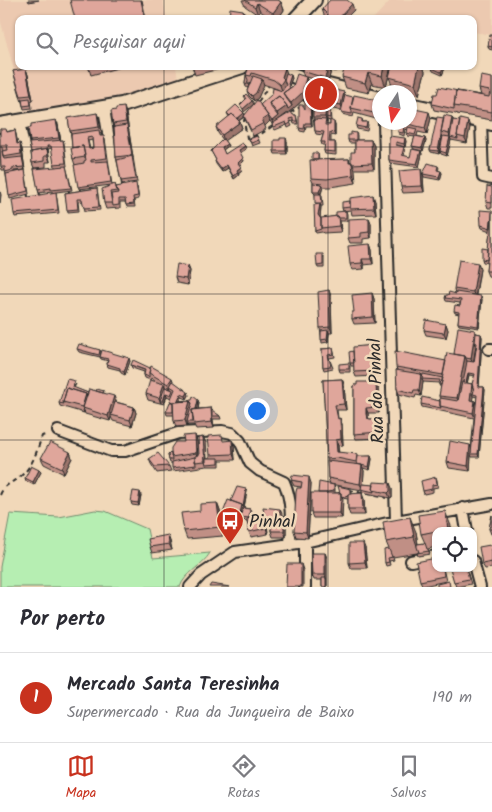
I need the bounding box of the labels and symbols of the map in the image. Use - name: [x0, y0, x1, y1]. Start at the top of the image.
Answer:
- pin: 1: [305, 75, 337, 113]
- north arrow: [372, 85, 417, 130]
- street label: Rua do Pinhal: [361, 337, 394, 444]
- your location: [244, 398, 270, 424]
- bus stop icon: Pinhal: [215, 506, 245, 545]
- place label: Pinhal: [249, 508, 296, 537]

